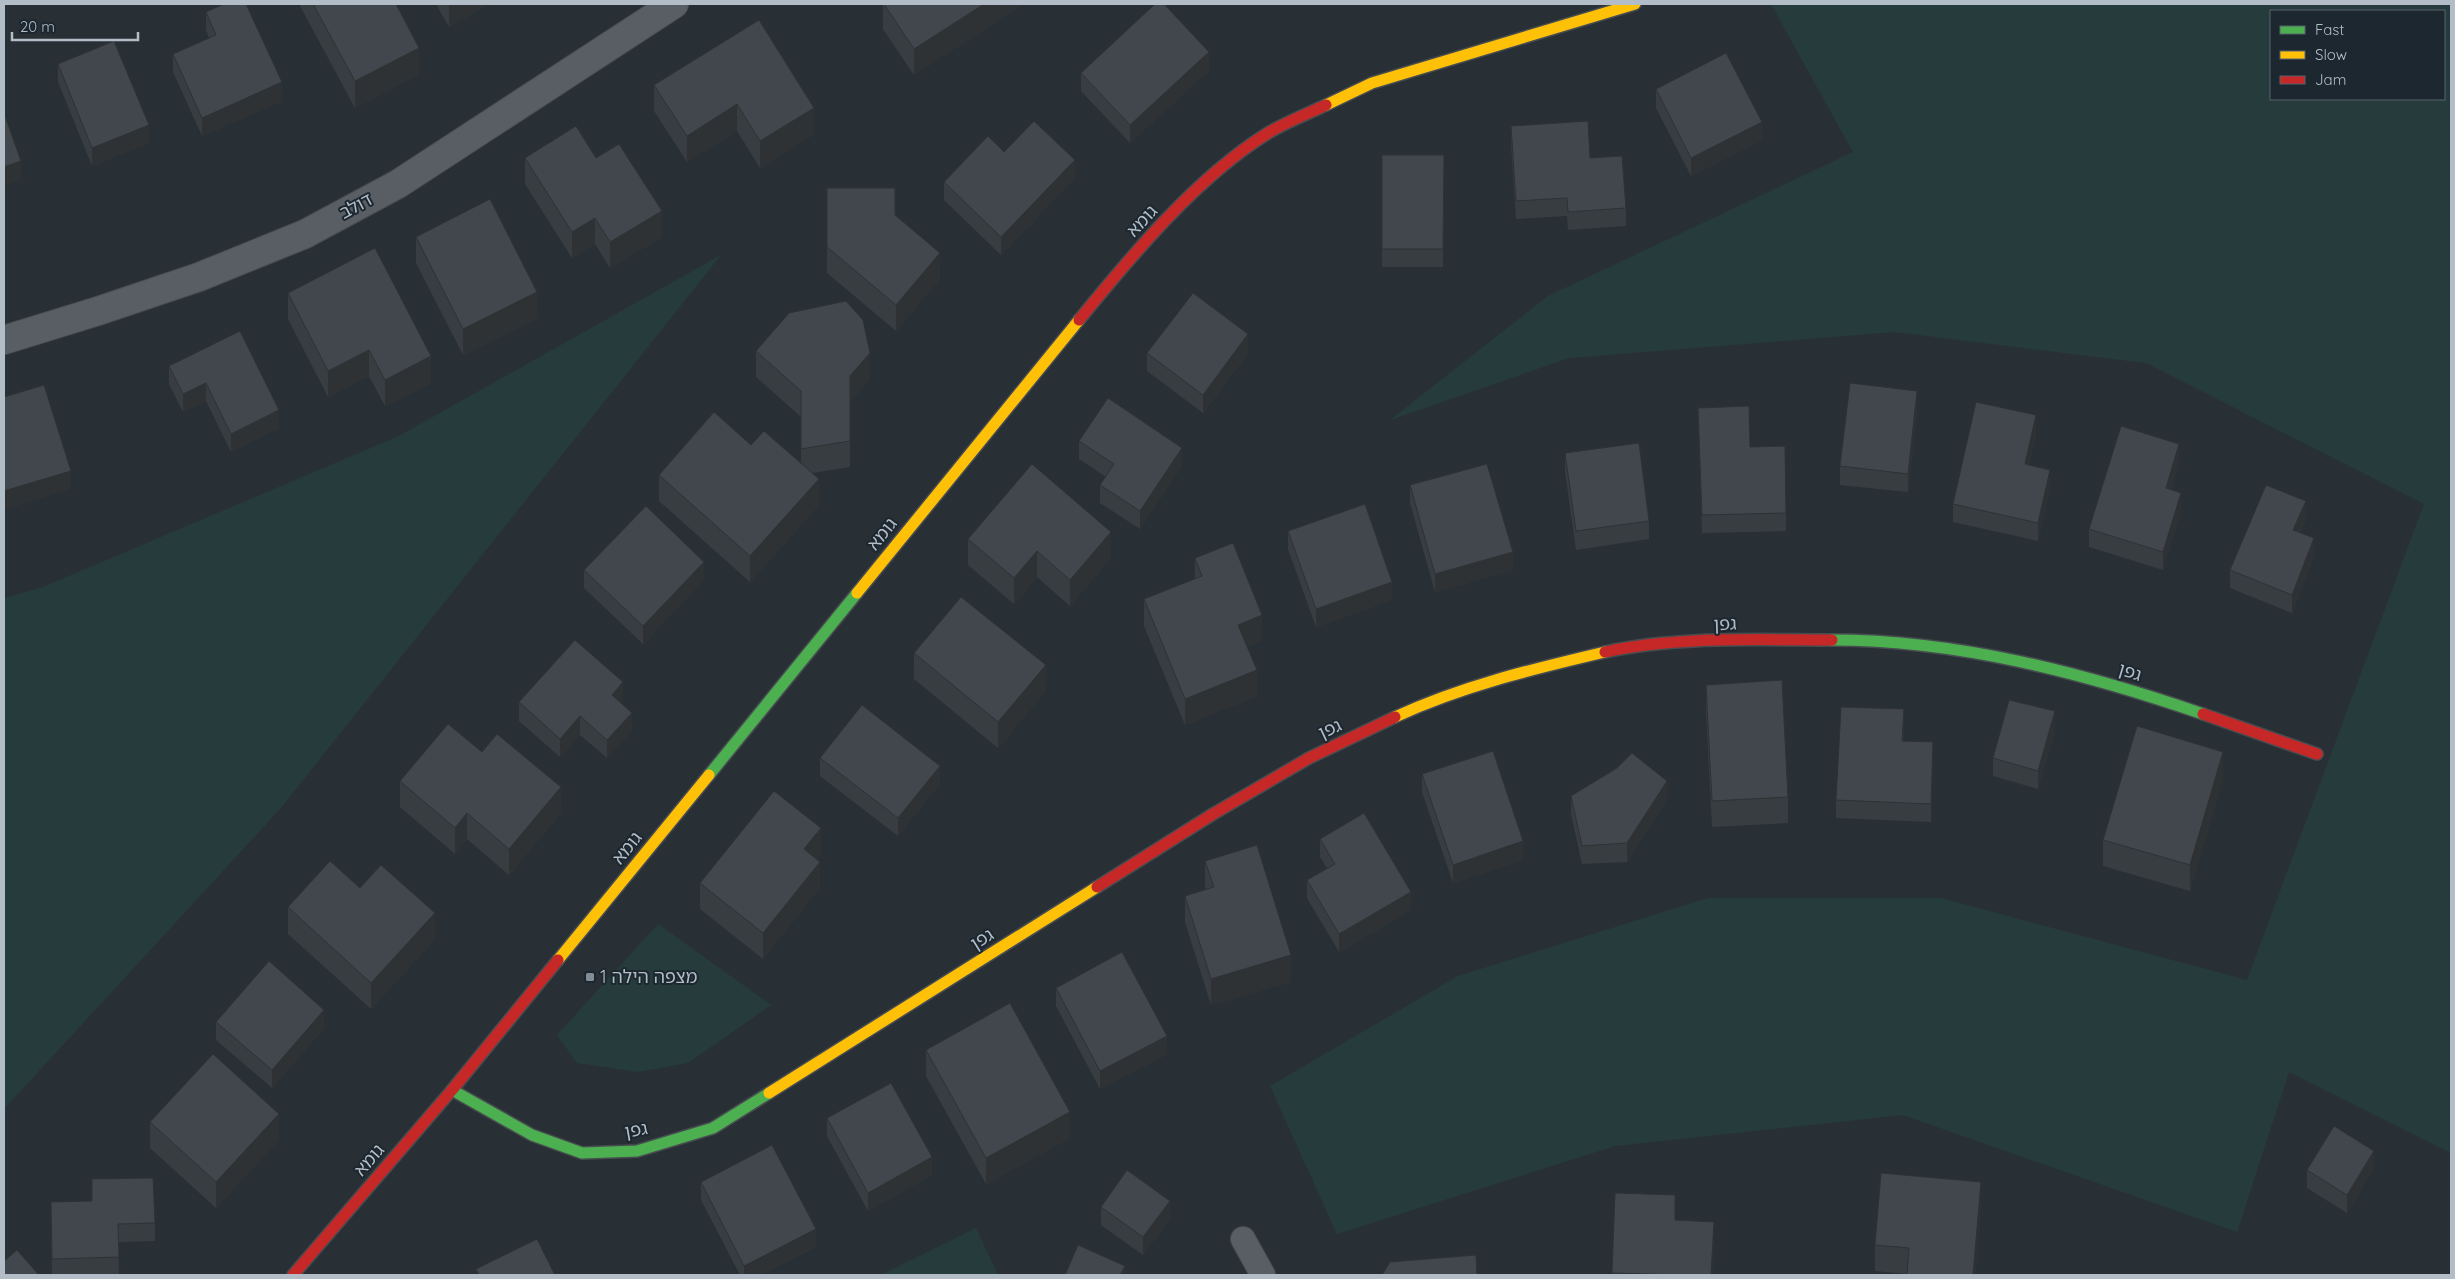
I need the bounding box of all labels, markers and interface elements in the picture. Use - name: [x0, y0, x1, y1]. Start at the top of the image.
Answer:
- scale bar: [12, 10, 139, 42]
- legend: [2270, 10, 2445, 100]
- text: 20 m: [20, 17, 55, 36]
- text: Fast: [2315, 20, 2344, 39]
- text: Slow: [2315, 45, 2347, 64]
- text: Jam: [2315, 70, 2346, 89]
- street label: דולב: [335, 187, 376, 224]
- street label: גומא: [1121, 200, 1162, 241]
- street label: גומא: [862, 512, 902, 555]
- street label: גפן: [1713, 612, 1737, 635]
- street label: גפן: [2116, 657, 2145, 686]
- street label: גפן: [1314, 713, 1345, 744]
- street label: גומא: [607, 826, 647, 869]
- street label: גפן: [966, 923, 998, 954]
- place label: מצפה הילה 1: [600, 965, 697, 988]
- marker: מצפה הילה 1: [584, 971, 596, 983]
- street label: גפן: [623, 1116, 650, 1143]
- street label: גומא: [348, 1139, 389, 1181]

